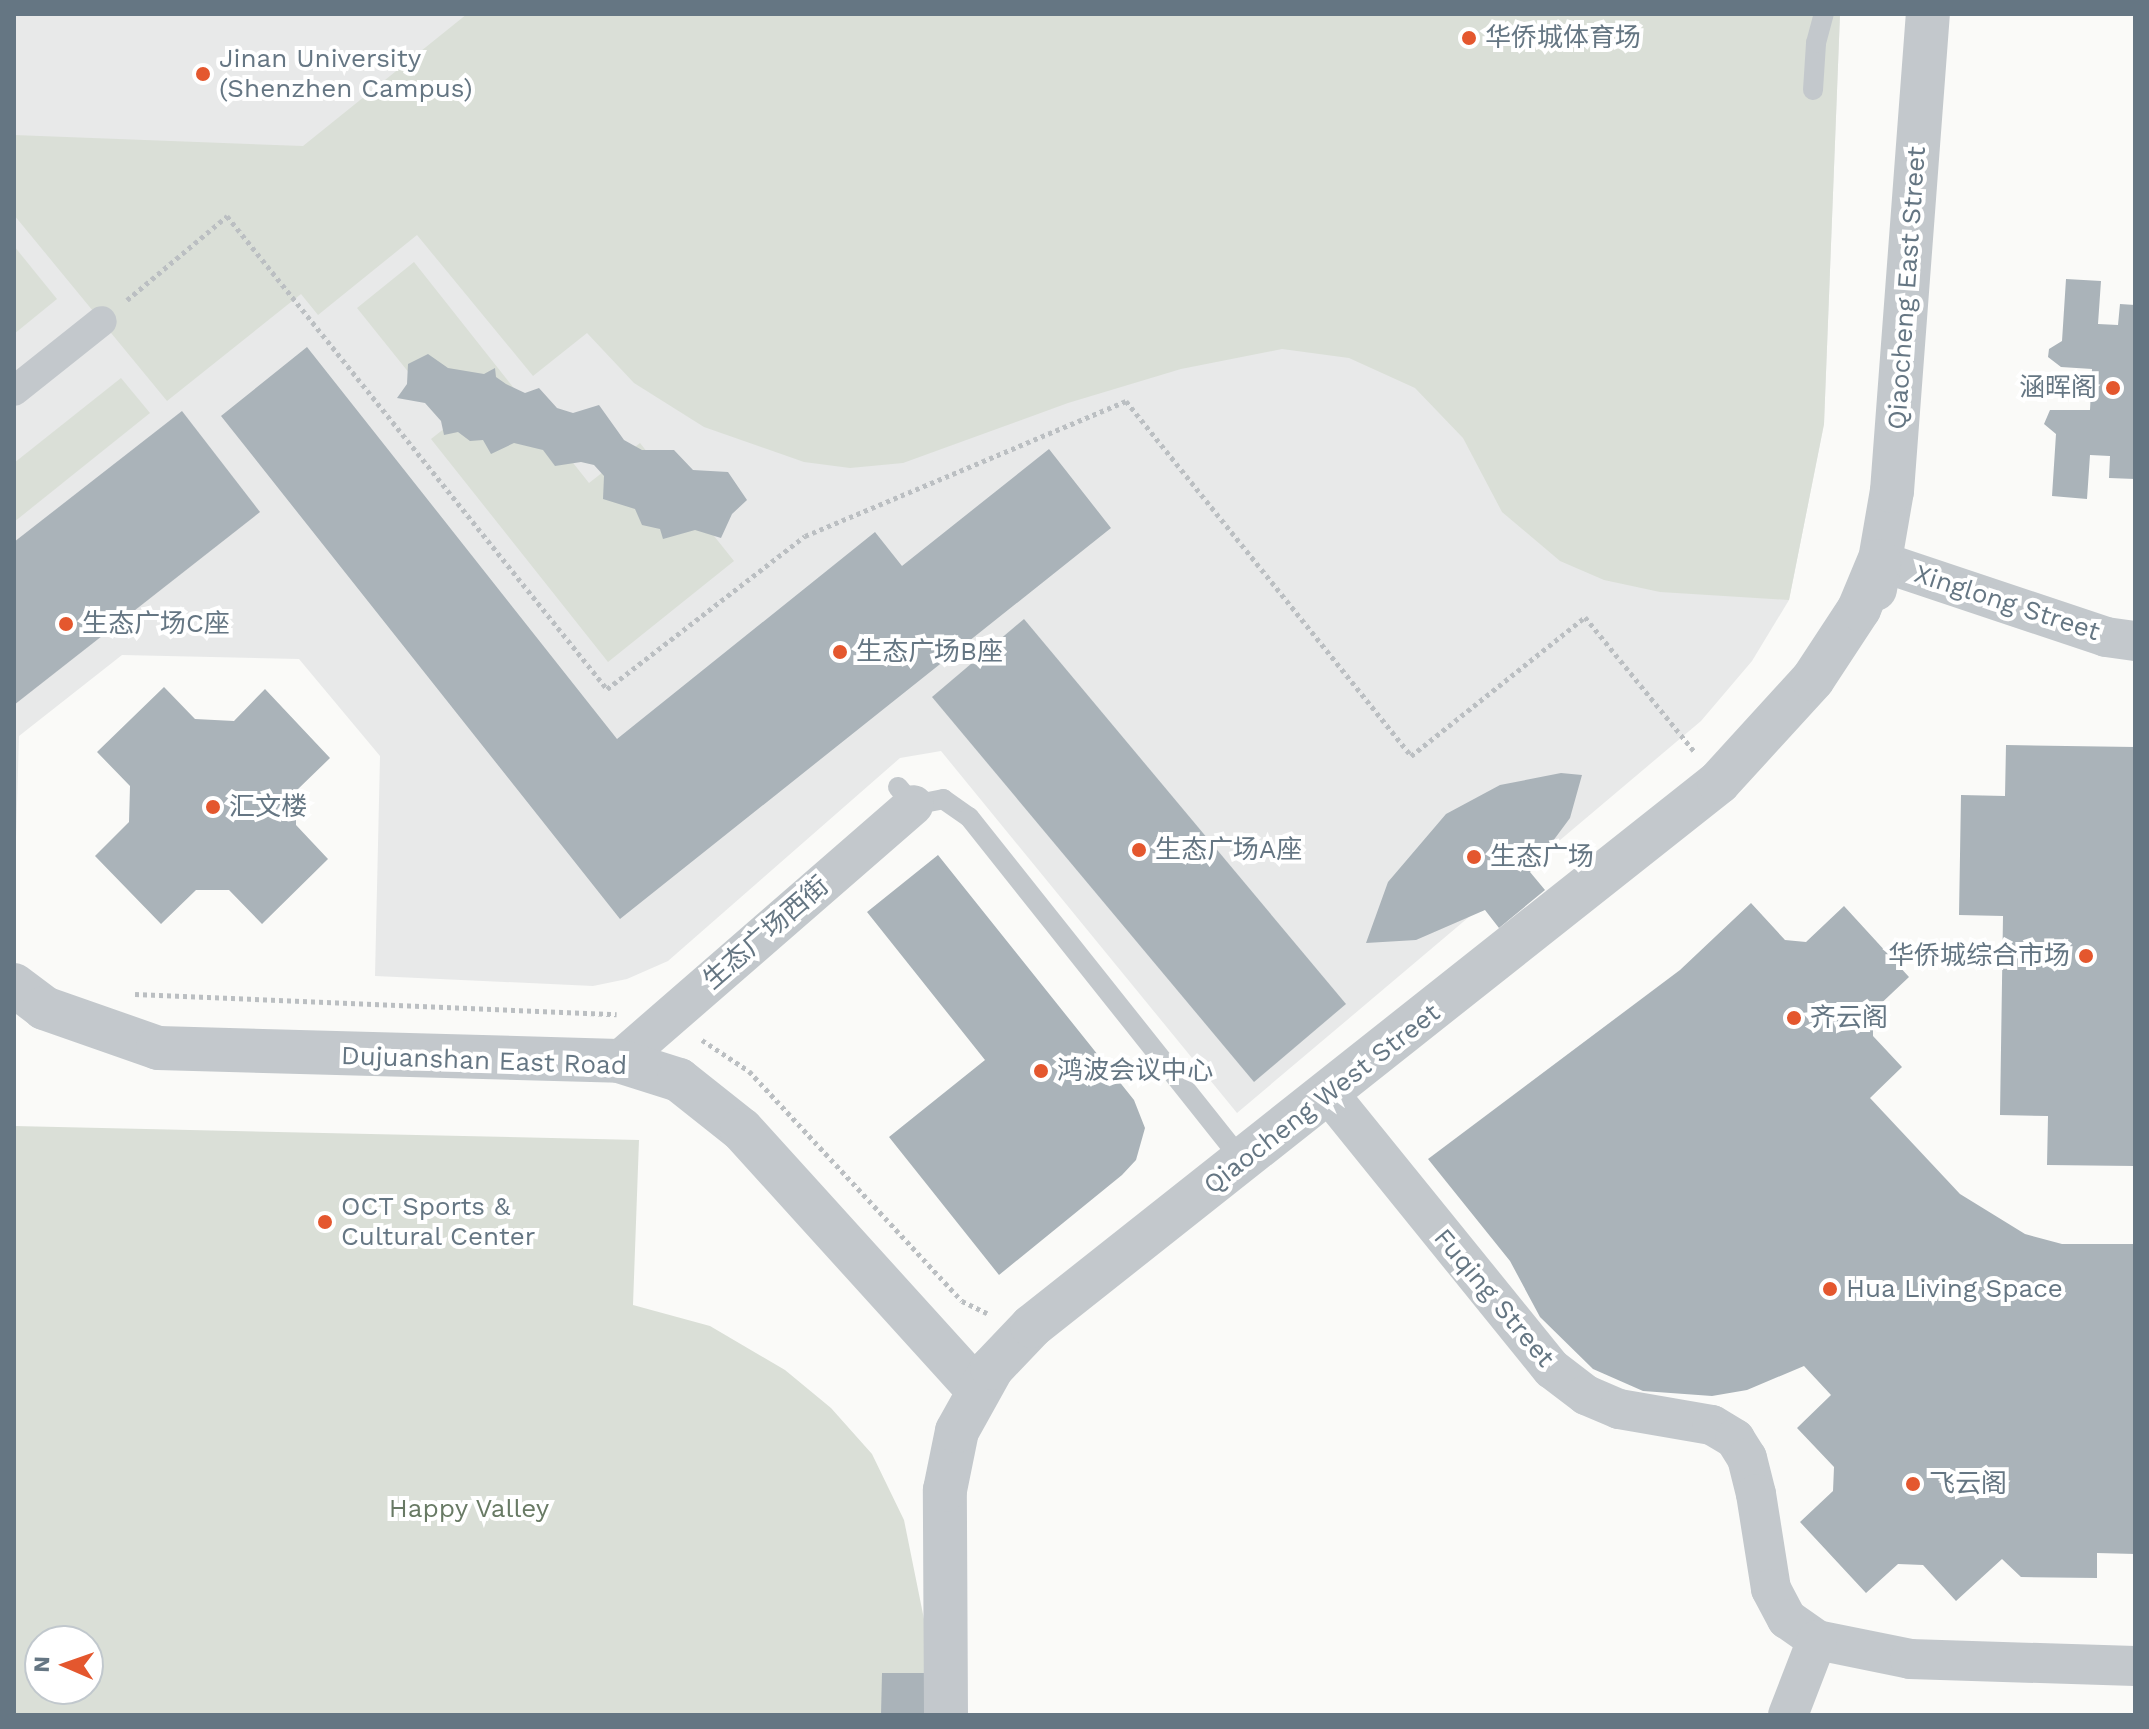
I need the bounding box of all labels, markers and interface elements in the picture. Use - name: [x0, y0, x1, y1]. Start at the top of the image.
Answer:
- place label: 华侨城体育场: [1485, 22, 1641, 54]
- marker: 华侨城体育场: [1460, 29, 1478, 47]
- place label: Jinan University (Shenzhen Campus): [219, 43, 473, 104]
- marker: Jinan University (Shenzhen Campus): [194, 65, 212, 83]
- street label: Qiaocheng East Street: [1882, 145, 1932, 431]
- place label: 涵晖阁: [2019, 372, 2097, 404]
- marker: 涵晖阁: [2104, 379, 2122, 397]
- street label: Xinglong Street: [1910, 558, 2104, 648]
- place label: 生态广场C座: [82, 608, 230, 640]
- marker: 生态广场C座: [57, 615, 75, 633]
- place label: 生态广场B座: [856, 636, 1003, 668]
- marker: 生态广场B座: [831, 643, 849, 661]
- place label: 汇文楼: [229, 791, 307, 823]
- marker: 汇文楼: [204, 798, 222, 816]
- place label: 生态广场A座: [1155, 834, 1302, 866]
- marker: 生态广场A座: [1130, 841, 1148, 859]
- place label: 生态广场: [1490, 841, 1594, 873]
- marker: 生态广场: [1465, 848, 1483, 866]
- street label: 生态广场西街: [697, 870, 835, 996]
- place label: 华侨城综合市场: [1888, 940, 2070, 972]
- marker: 华侨城综合市场: [2077, 947, 2095, 965]
- street label: Qiaocheng West Street: [1197, 997, 1447, 1201]
- place label: 齐云阁: [1810, 1002, 1888, 1034]
- marker: 齐云阁: [1785, 1009, 1803, 1027]
- street label: Dujuanshan East Road: [340, 1040, 628, 1082]
- place label: 鸿波会议中心: [1057, 1055, 1213, 1087]
- marker: 鸿波会议中心: [1032, 1062, 1050, 1080]
- place label: OCT Sports & Cultural Center: [341, 1191, 536, 1252]
- marker: OCT Sports & Cultural Center: [316, 1213, 334, 1231]
- street label: Fuqing Street: [1427, 1222, 1561, 1374]
- place label: Hua Living Space: [1846, 1273, 2063, 1305]
- marker: Hua Living Space: [1821, 1280, 1839, 1298]
- place label: 飞云阁: [1929, 1468, 2007, 1500]
- marker: 飞云阁: [1904, 1475, 1922, 1493]
- park label: Happy Valley: [388, 1493, 550, 1525]
- north arrow: [24, 1625, 104, 1705]
- text: N: [29, 1656, 54, 1673]

